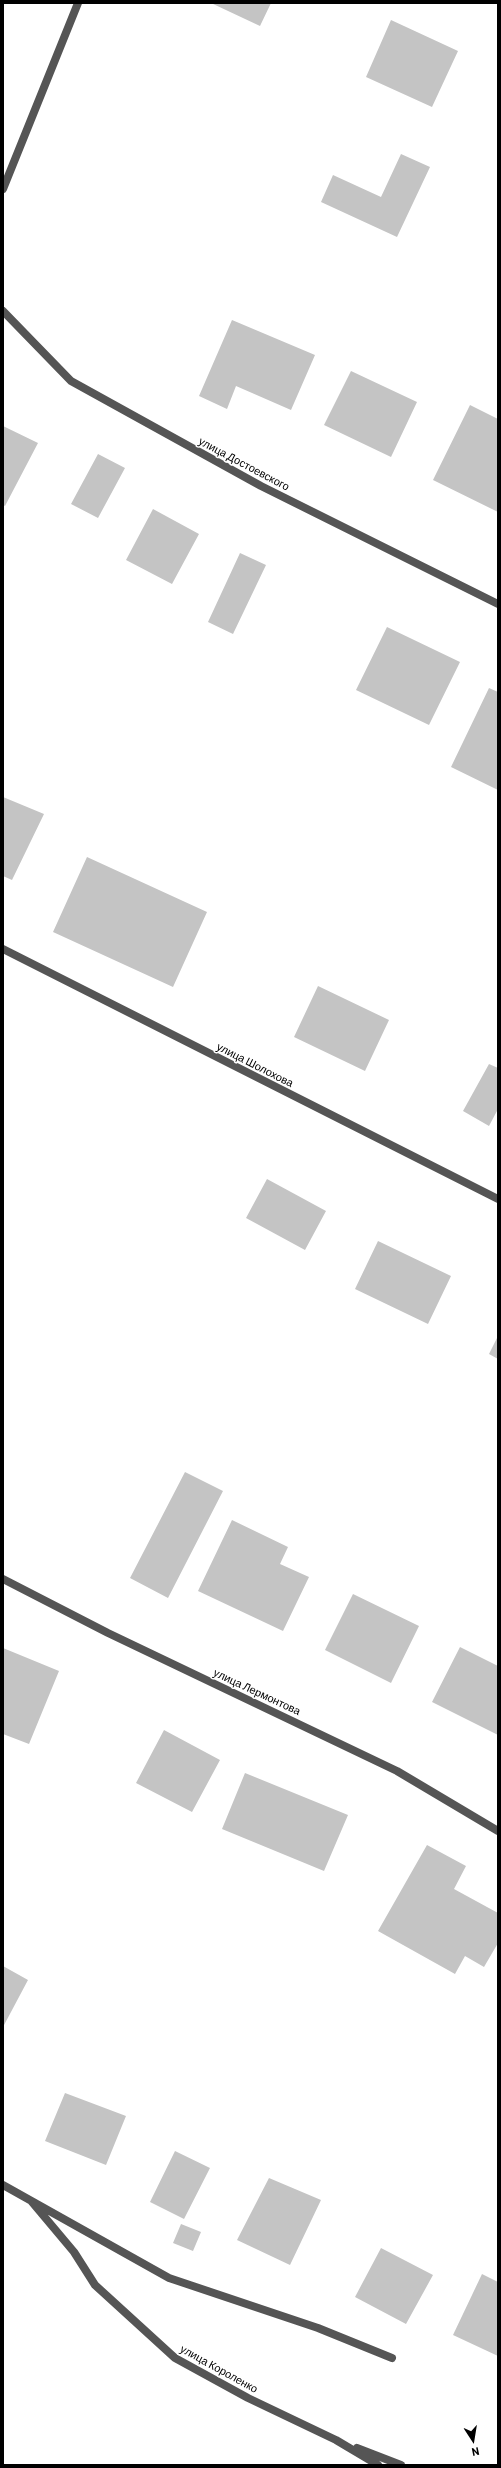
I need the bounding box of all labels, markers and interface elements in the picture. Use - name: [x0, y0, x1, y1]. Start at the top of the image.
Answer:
- street label: улица Достоевского: [196, 434, 292, 494]
- street label: улица Шолохова: [214, 1040, 296, 1090]
- street label: улица Лермонтова: [211, 1666, 303, 1718]
- street label: улица Короленко: [178, 2342, 260, 2396]
- north arrow: [453, 2420, 493, 2460]
- text: N: [471, 2445, 481, 2459]

